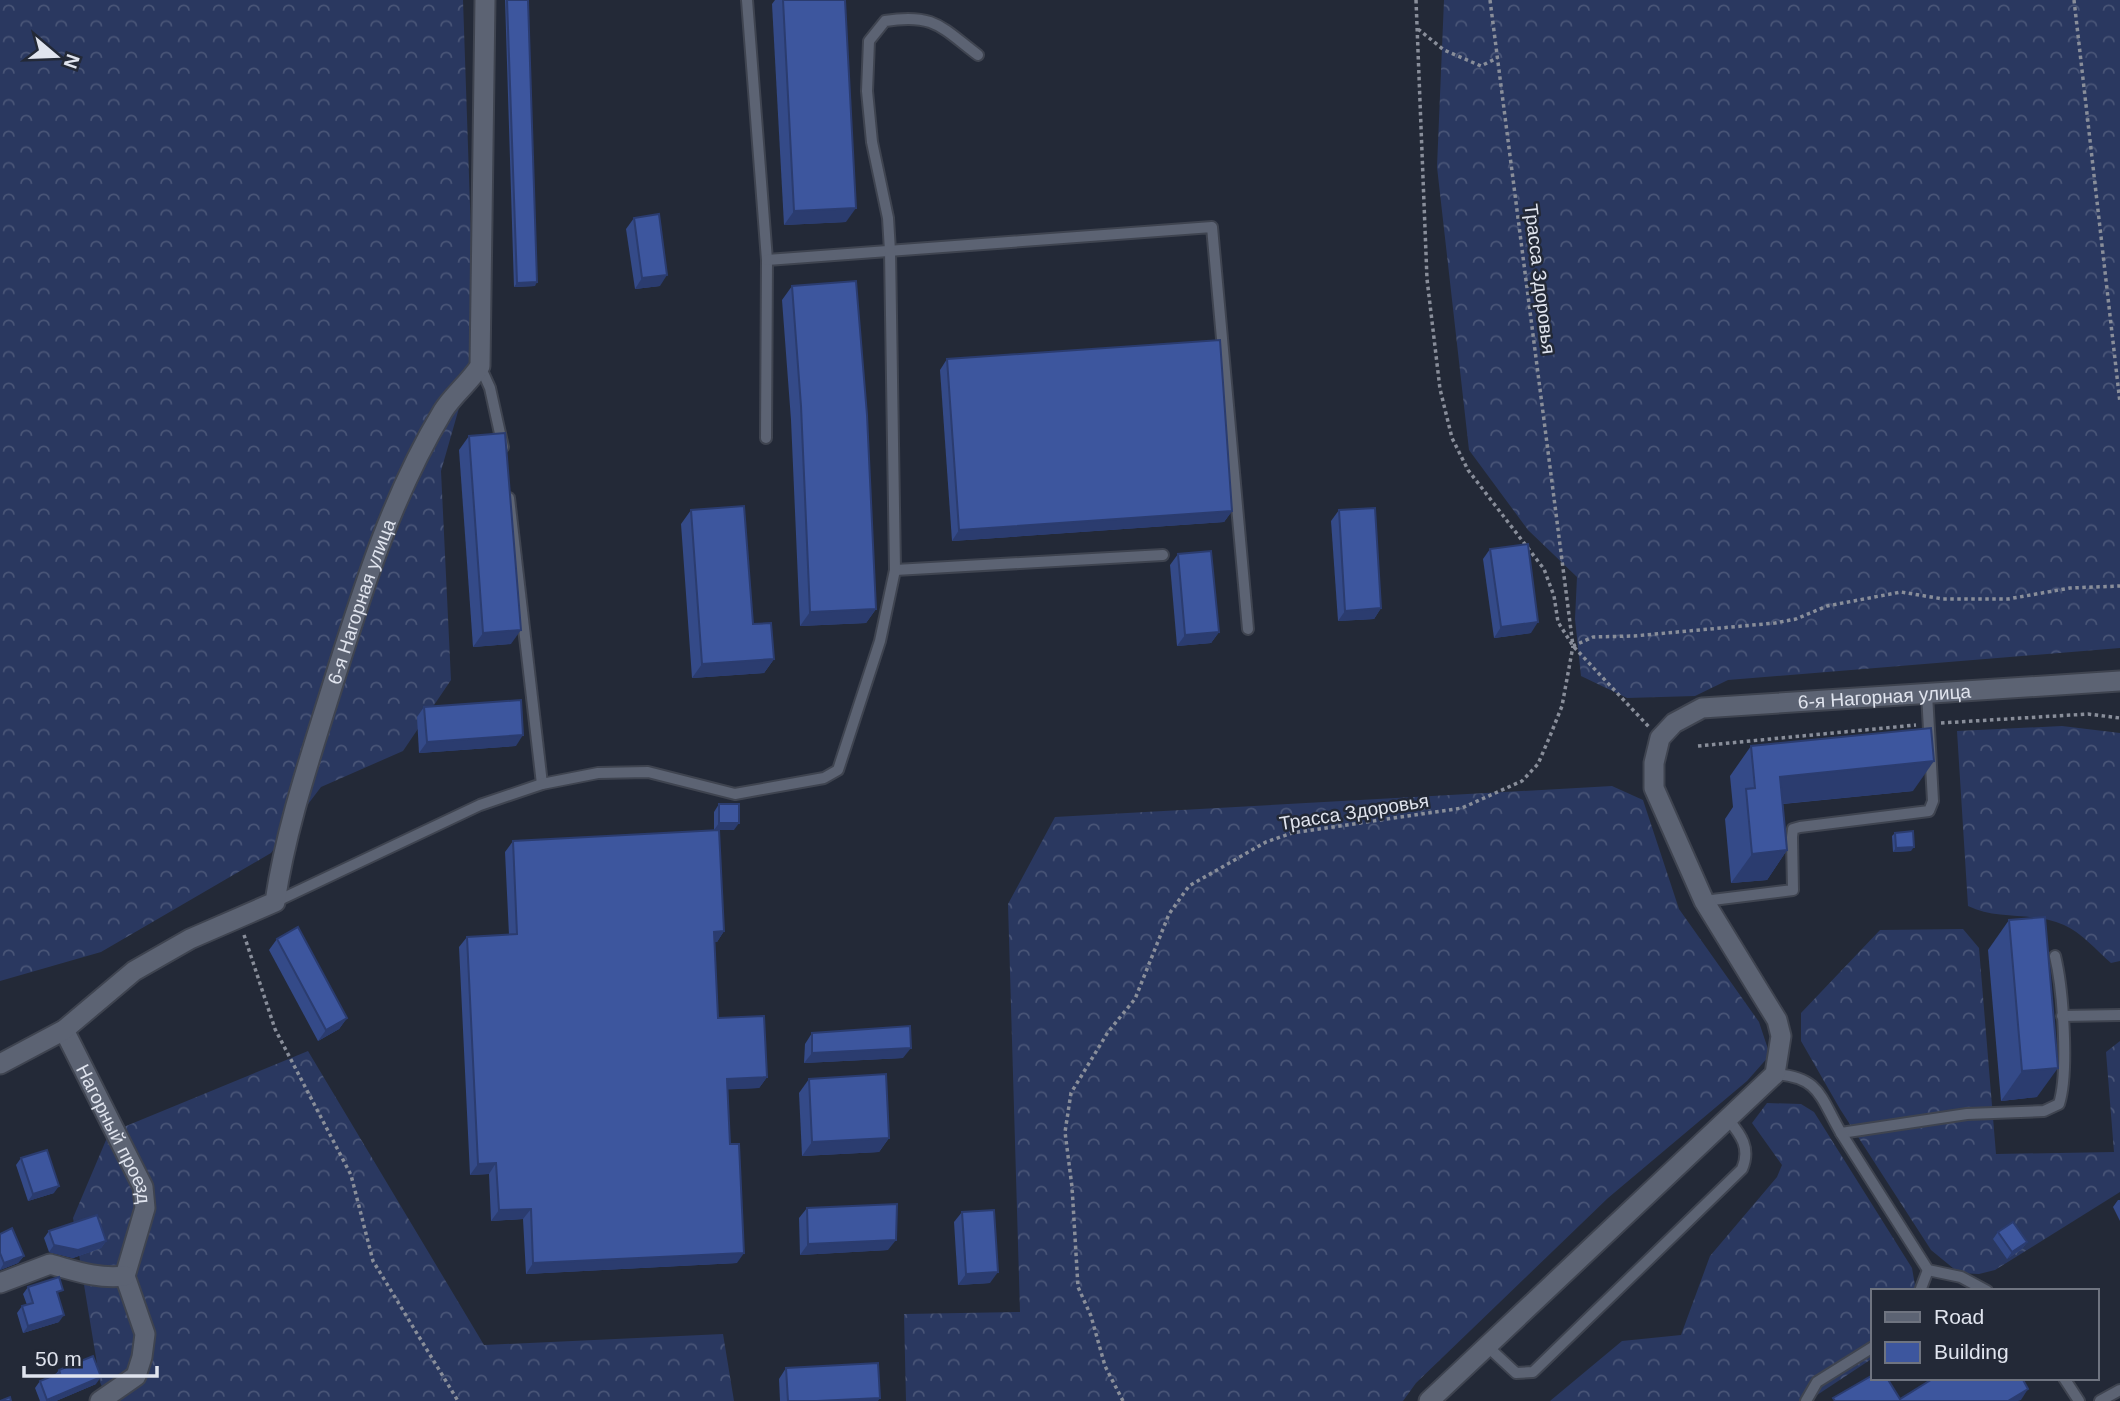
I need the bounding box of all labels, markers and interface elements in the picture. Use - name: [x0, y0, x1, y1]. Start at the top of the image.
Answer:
- north arrow: [21, 21, 91, 91]
- text: N: [59, 51, 84, 71]
- street label: Трасса Здоровья: [1520, 203, 1560, 355]
- street label: 6-я Нагорная улица: [323, 515, 399, 687]
- street label: 6-я Нагорная улица: [1797, 680, 1972, 712]
- street label: Трасса Здоровья: [1278, 790, 1430, 834]
- street label: Нагорный проезд: [72, 1061, 155, 1205]
- legend: [1871, 1289, 2099, 1380]
- text: Road: [1934, 1305, 1984, 1328]
- scale bar: [24, 1334, 158, 1378]
- text: Building: [1934, 1340, 2009, 1363]
- text: 50 m: [35, 1347, 82, 1370]

